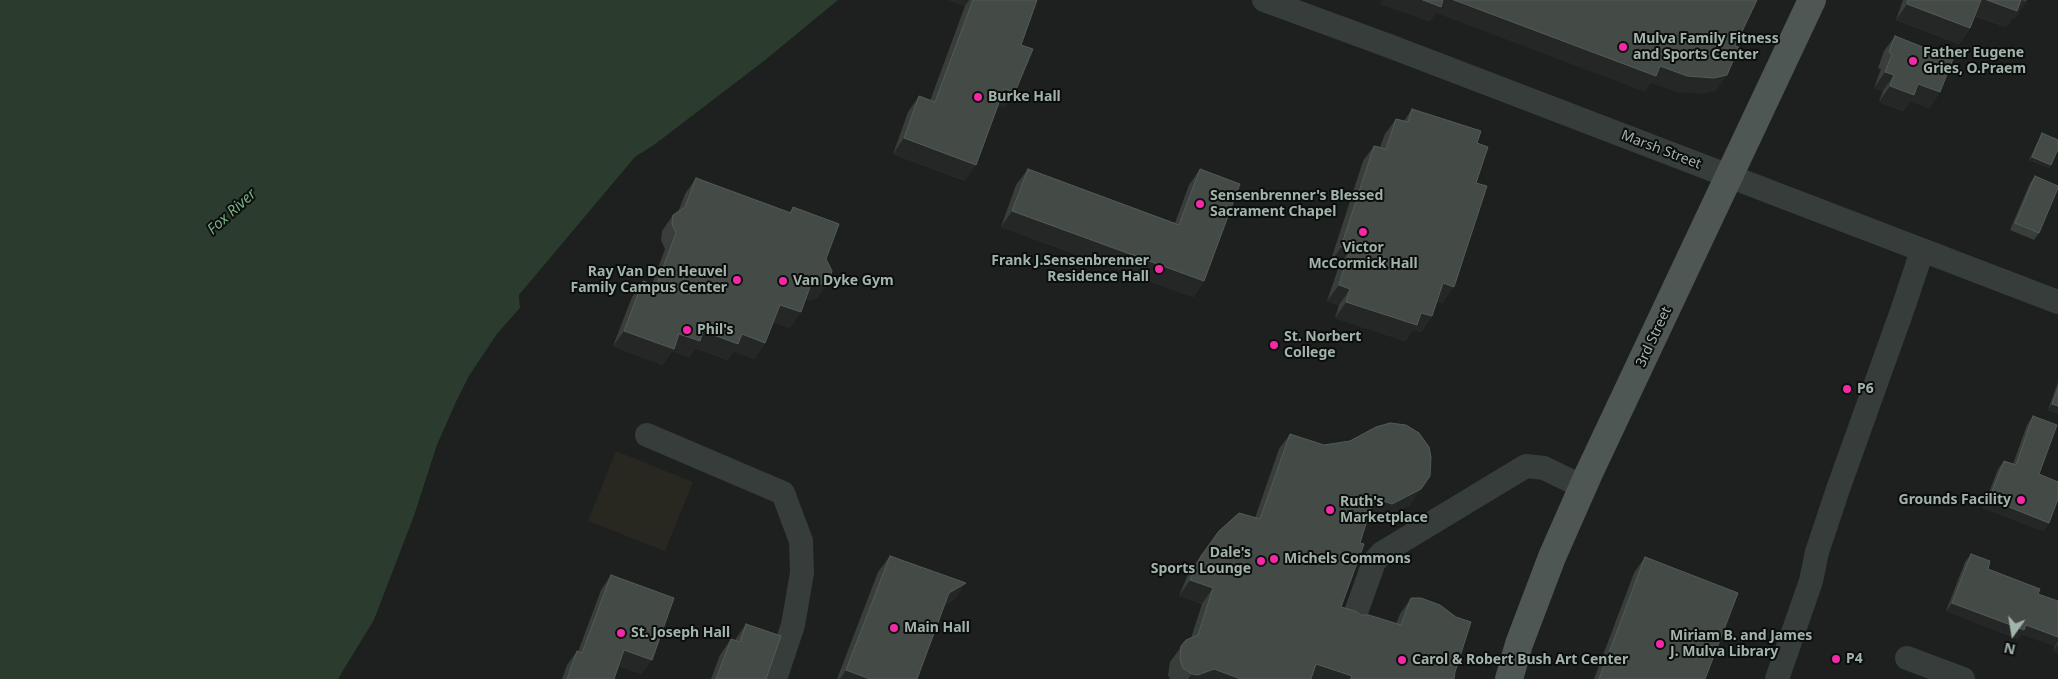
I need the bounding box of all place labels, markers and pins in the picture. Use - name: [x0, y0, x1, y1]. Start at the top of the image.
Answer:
- place label: Mulva Family Fitness and Sports Center: [1633, 31, 1779, 64]
- marker: Mulva Family Fitness and Sports Center: [1617, 41, 1629, 53]
- place label: Father Eugene Gries, O.Praem: [1923, 45, 2026, 78]
- marker: Father Eugene Gries, O.Praem: [1907, 55, 1919, 67]
- place label: Burke Hall: [988, 89, 1061, 105]
- marker: Burke Hall: [972, 91, 984, 103]
- place label: Sensenbrenner's Blessed Sacrament Chapel: [1210, 188, 1383, 220]
- marker: Sensenbrenner's Blessed Sacrament Chapel: [1194, 198, 1206, 210]
- marker: Victor McCormick Hall: [1357, 226, 1369, 238]
- place label: Victor McCormick Hall: [1308, 240, 1418, 272]
- place label: Frank J.Sensenbrenner Residence Hall: [991, 253, 1149, 286]
- marker: Frank J.Sensenbrenner Residence Hall: [1153, 263, 1165, 275]
- place label: Ray Van Den Heuvel Family Campus Center: [571, 264, 727, 296]
- place label: Van Dyke Gym: [793, 273, 894, 289]
- marker: Ray Van Den Heuvel Family Campus Center: [731, 274, 743, 286]
- marker: Van Dyke Gym: [777, 275, 789, 287]
- place label: Phil's: [697, 322, 733, 338]
- marker: Phil's: [681, 324, 693, 336]
- place label: St. Norbert College: [1284, 329, 1361, 362]
- marker: St. Norbert College: [1268, 339, 1280, 351]
- place label: P6: [1857, 381, 1874, 397]
- marker: P6: [1841, 383, 1853, 395]
- place label: Grounds Facility: [1899, 492, 2011, 508]
- place label: Ruth's Marketplace: [1340, 494, 1428, 526]
- marker: Grounds Facility: [2015, 494, 2027, 506]
- marker: Ruth's Marketplace: [1324, 504, 1336, 516]
- place label: Dale's Sports Lounge: [1151, 545, 1251, 578]
- place label: Michels Commons: [1284, 551, 1411, 567]
- marker: Michels Commons: [1268, 553, 1280, 565]
- marker: Dale's Sports Lounge: [1255, 555, 1267, 567]
- place label: Main Hall: [904, 620, 970, 636]
- marker: Main Hall: [888, 622, 900, 634]
- place label: St. Joseph Hall: [631, 625, 730, 641]
- marker: St. Joseph Hall: [615, 627, 627, 639]
- place label: Miriam B. and James J. Mulva Library: [1670, 628, 1812, 660]
- marker: Miriam B. and James J. Mulva Library: [1654, 638, 1666, 650]
- place label: P4: [1846, 651, 1863, 667]
- place label: Carol & Robert Bush Art Center: [1412, 652, 1628, 668]
- marker: P4: [1830, 653, 1842, 665]
- marker: Carol & Robert Bush Art Center: [1396, 654, 1408, 666]

